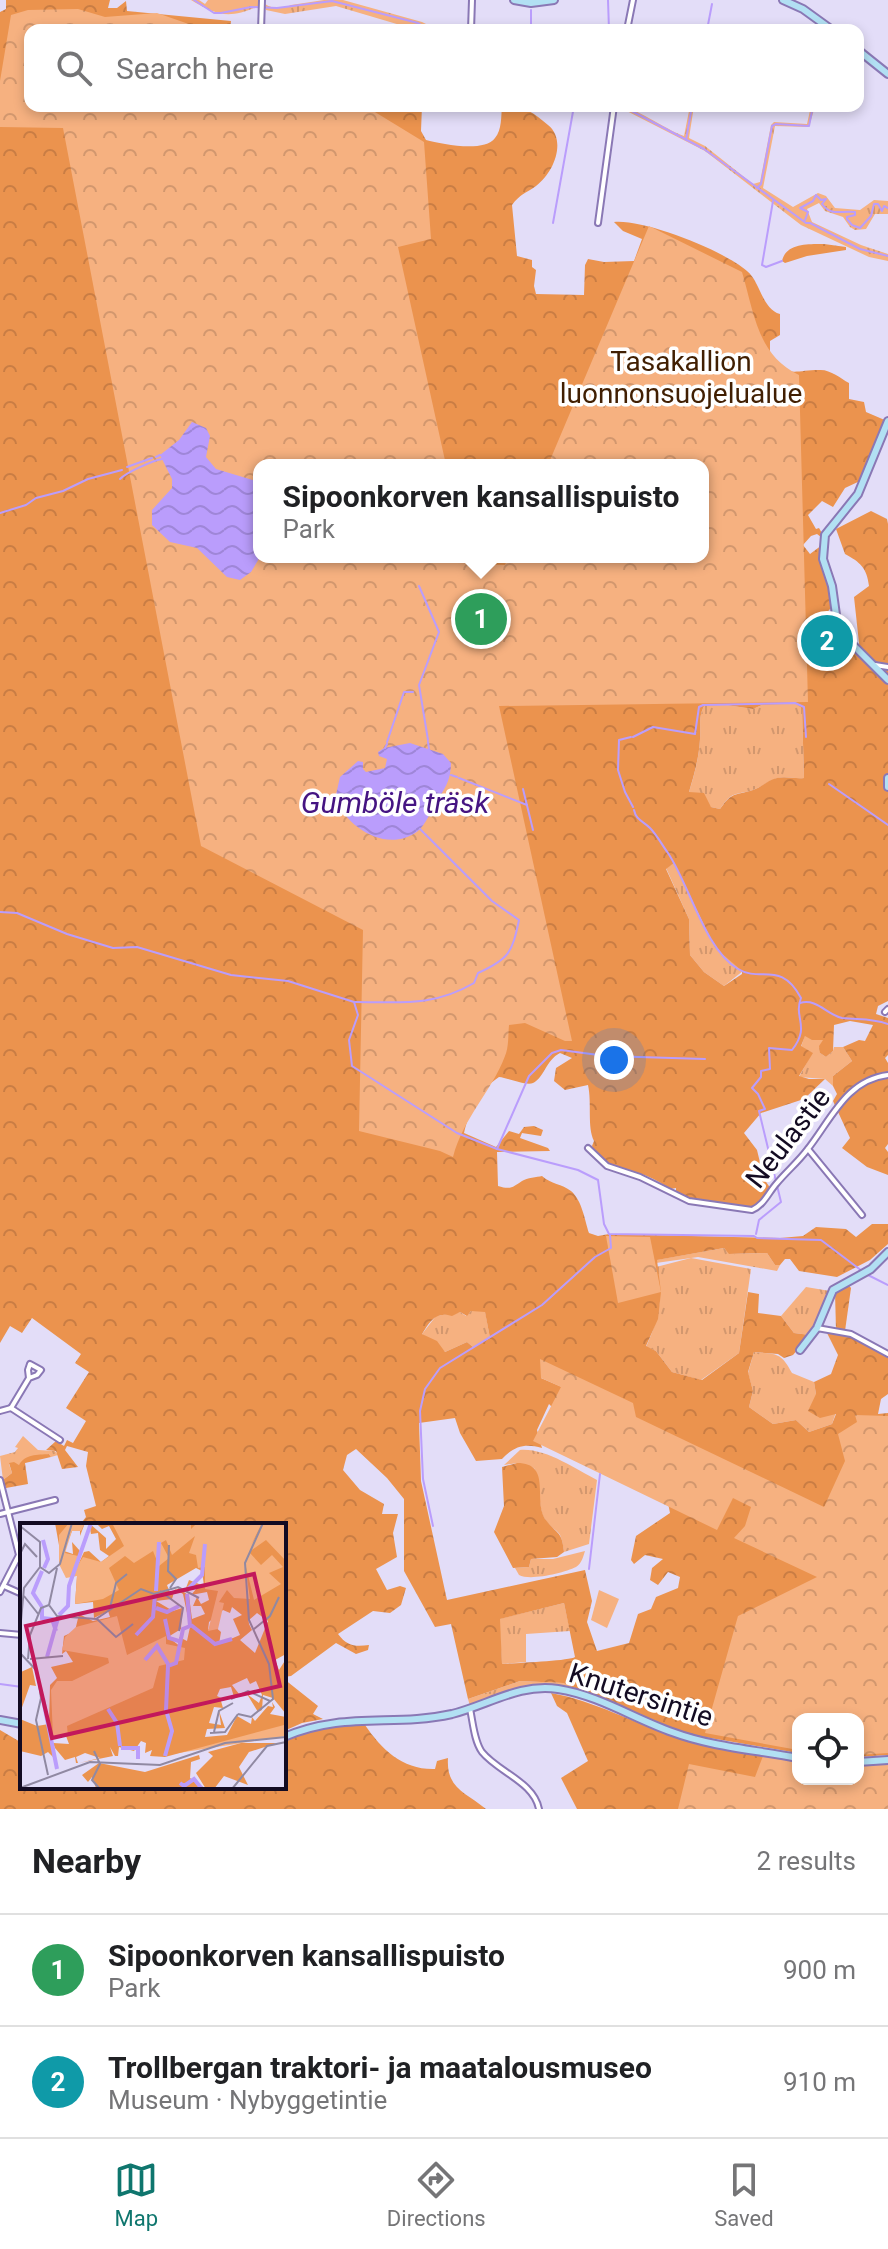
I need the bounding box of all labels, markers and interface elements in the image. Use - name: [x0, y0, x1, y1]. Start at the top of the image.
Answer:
- search box: [24, 24, 864, 112]
- icon: search: [52, 46, 96, 90]
- text: Search here: [116, 51, 274, 86]
- park label: Tasakallion luonnonsuojelualue: [560, 345, 802, 410]
- popup: [253, 459, 709, 563]
- text: Sipoonkorven kansallispuisto: [283, 479, 679, 514]
- text: Park: [283, 514, 335, 544]
- pin: 1: [455, 589, 507, 649]
- pin: 2: [801, 611, 853, 671]
- water label: Gumböle träsk: [301, 785, 491, 820]
- your location: [594, 1040, 634, 1080]
- street label: Neulastie: [739, 1082, 837, 1194]
- inset map: [20, 1523, 286, 1789]
- street label: Knutersintie: [565, 1656, 717, 1734]
- map controls: [792, 1713, 864, 1785]
- button: locate: [792, 1713, 864, 1785]
- text: Nearby: [32, 1841, 141, 1881]
- text: 2 results: [757, 1846, 856, 1876]
- text: Sipoonkorven kansallispuisto: [108, 1938, 505, 1973]
- text: 1: [51, 1955, 65, 1985]
- text: 900 m: [783, 1955, 856, 1985]
- text: Park: [108, 1973, 160, 2003]
- text: Trollbergan traktori- ja maatalousmuseo: [108, 2050, 652, 2085]
- text: 2: [51, 2067, 65, 2097]
- text: 910 m: [783, 2067, 856, 2097]
- text: Museum · Nybyggetintie: [108, 2085, 387, 2115]
- tab: Map: [114, 2158, 158, 2231]
- tab: Directions: [387, 2158, 486, 2231]
- tab: Saved: [714, 2158, 774, 2231]

